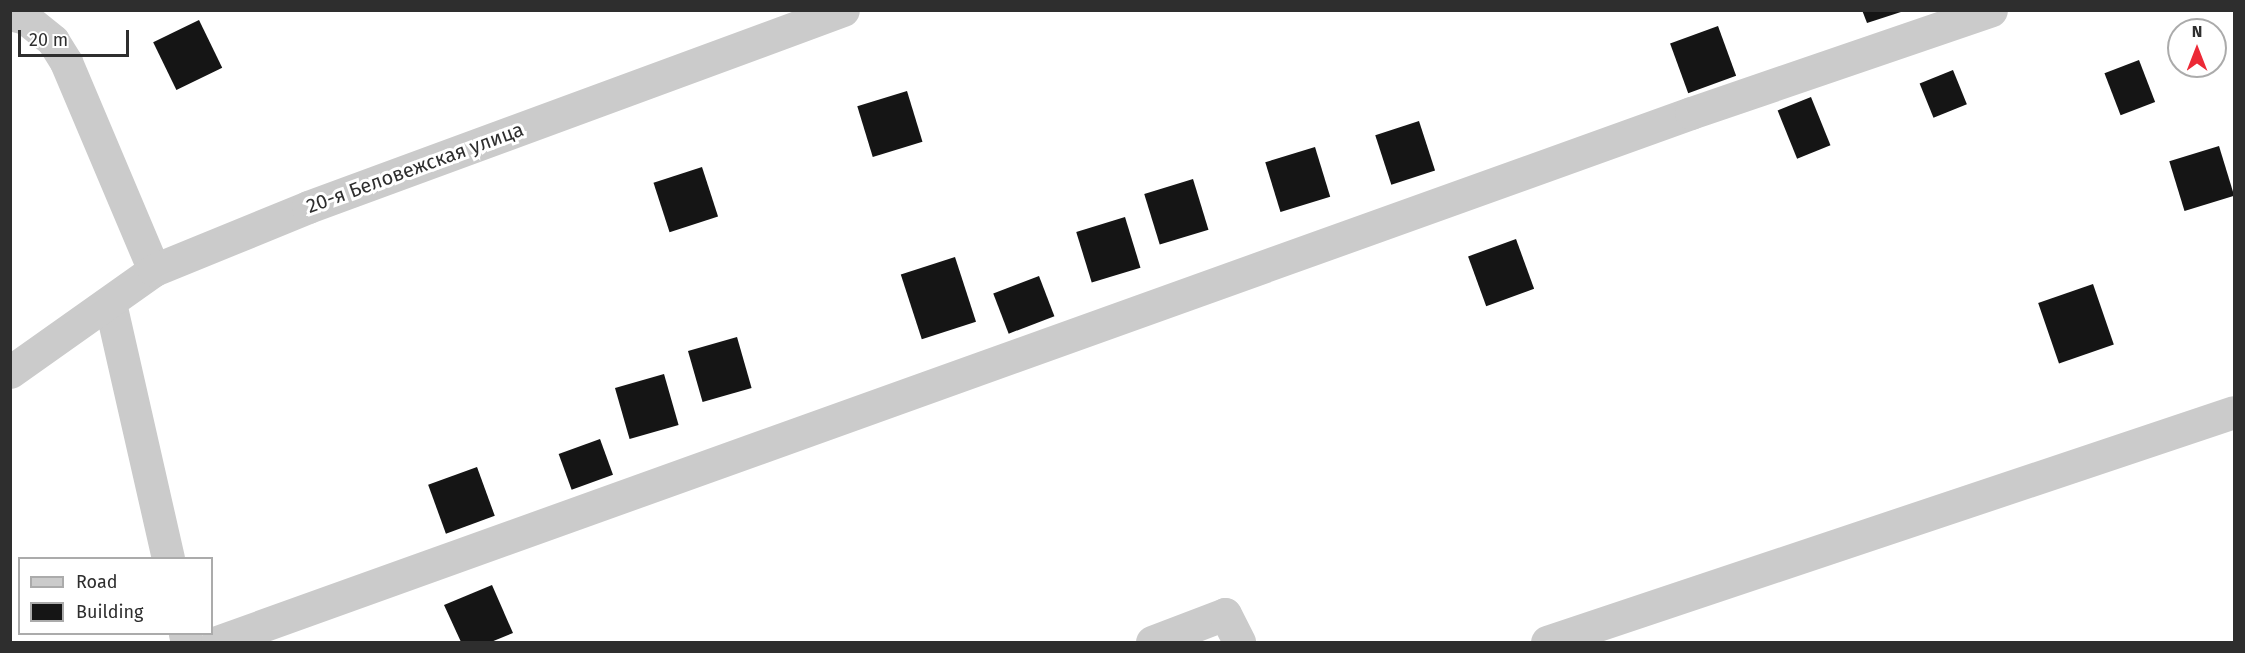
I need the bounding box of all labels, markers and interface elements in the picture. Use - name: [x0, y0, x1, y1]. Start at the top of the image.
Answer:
- scale bar: [21, 18, 132, 56]
- north arrow: [2167, 18, 2227, 78]
- text: N: [2192, 22, 2202, 41]
- text: 20 m: [29, 29, 68, 51]
- street label: 20-я Беловежская улица: [303, 118, 527, 218]
- legend: [18, 557, 213, 635]
- text: Road: [76, 571, 118, 593]
- text: Building: [76, 601, 143, 623]

